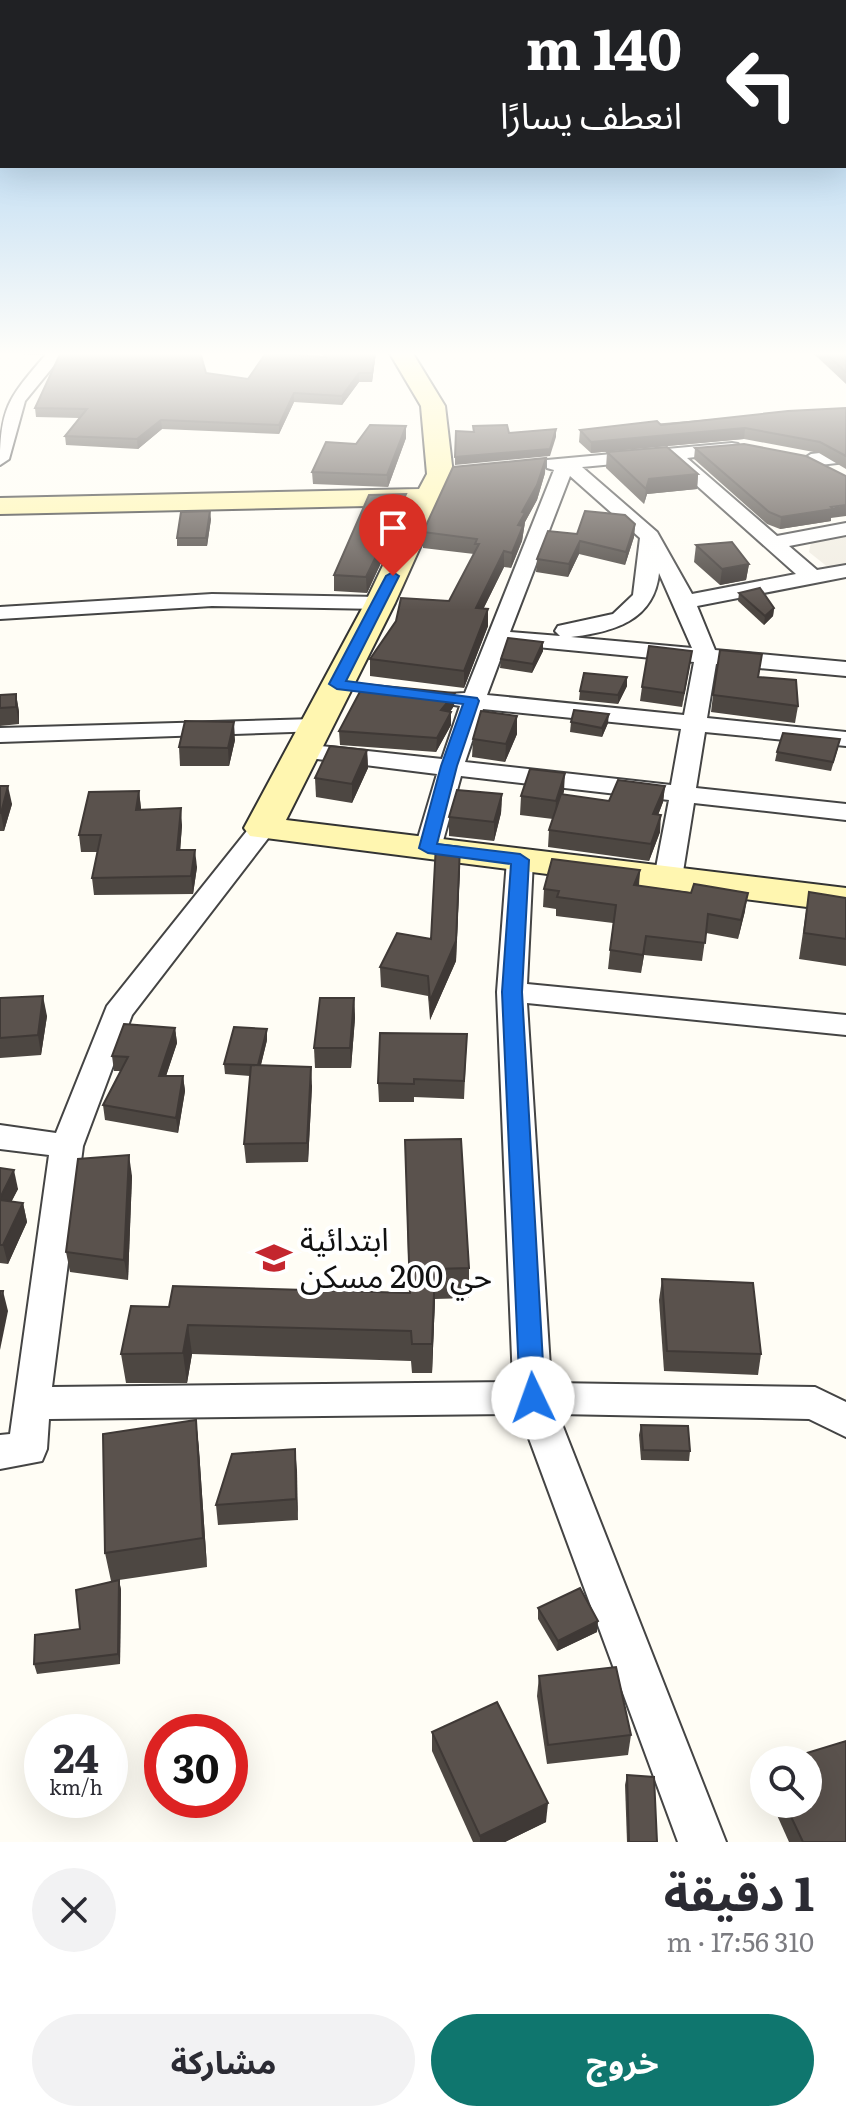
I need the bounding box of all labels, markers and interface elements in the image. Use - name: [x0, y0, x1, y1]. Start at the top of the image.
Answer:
- text: 140 m: [526, 4, 682, 87]
- icon: left: [710, 32, 814, 136]
- text: انعطف يسارًا: [500, 87, 682, 140]
- pin: [359, 494, 427, 576]
- icon: arrive: [371, 506, 415, 550]
- place label: ابتدائية حي 200 مسكن: [300, 1213, 492, 1301]
- school or university icon: ابتدائية حي 200 مسكن: [255, 1239, 293, 1277]
- position arrow: [491, 1356, 575, 1440]
- speed limit sign: 30: [144, 1714, 248, 1818]
- text: 24: [53, 1726, 99, 1785]
- map controls: [750, 1746, 822, 1818]
- button: search: [750, 1746, 822, 1818]
- text: km/h: [49, 1771, 103, 1801]
- text: 1 دقيقة: [664, 1855, 814, 1926]
- button: close: [32, 1868, 116, 1952]
- text: 310 m · 17:56: [667, 1921, 814, 1960]
- button: مشاركة: [32, 2014, 415, 2106]
- button: خروج: [431, 2014, 814, 2106]

